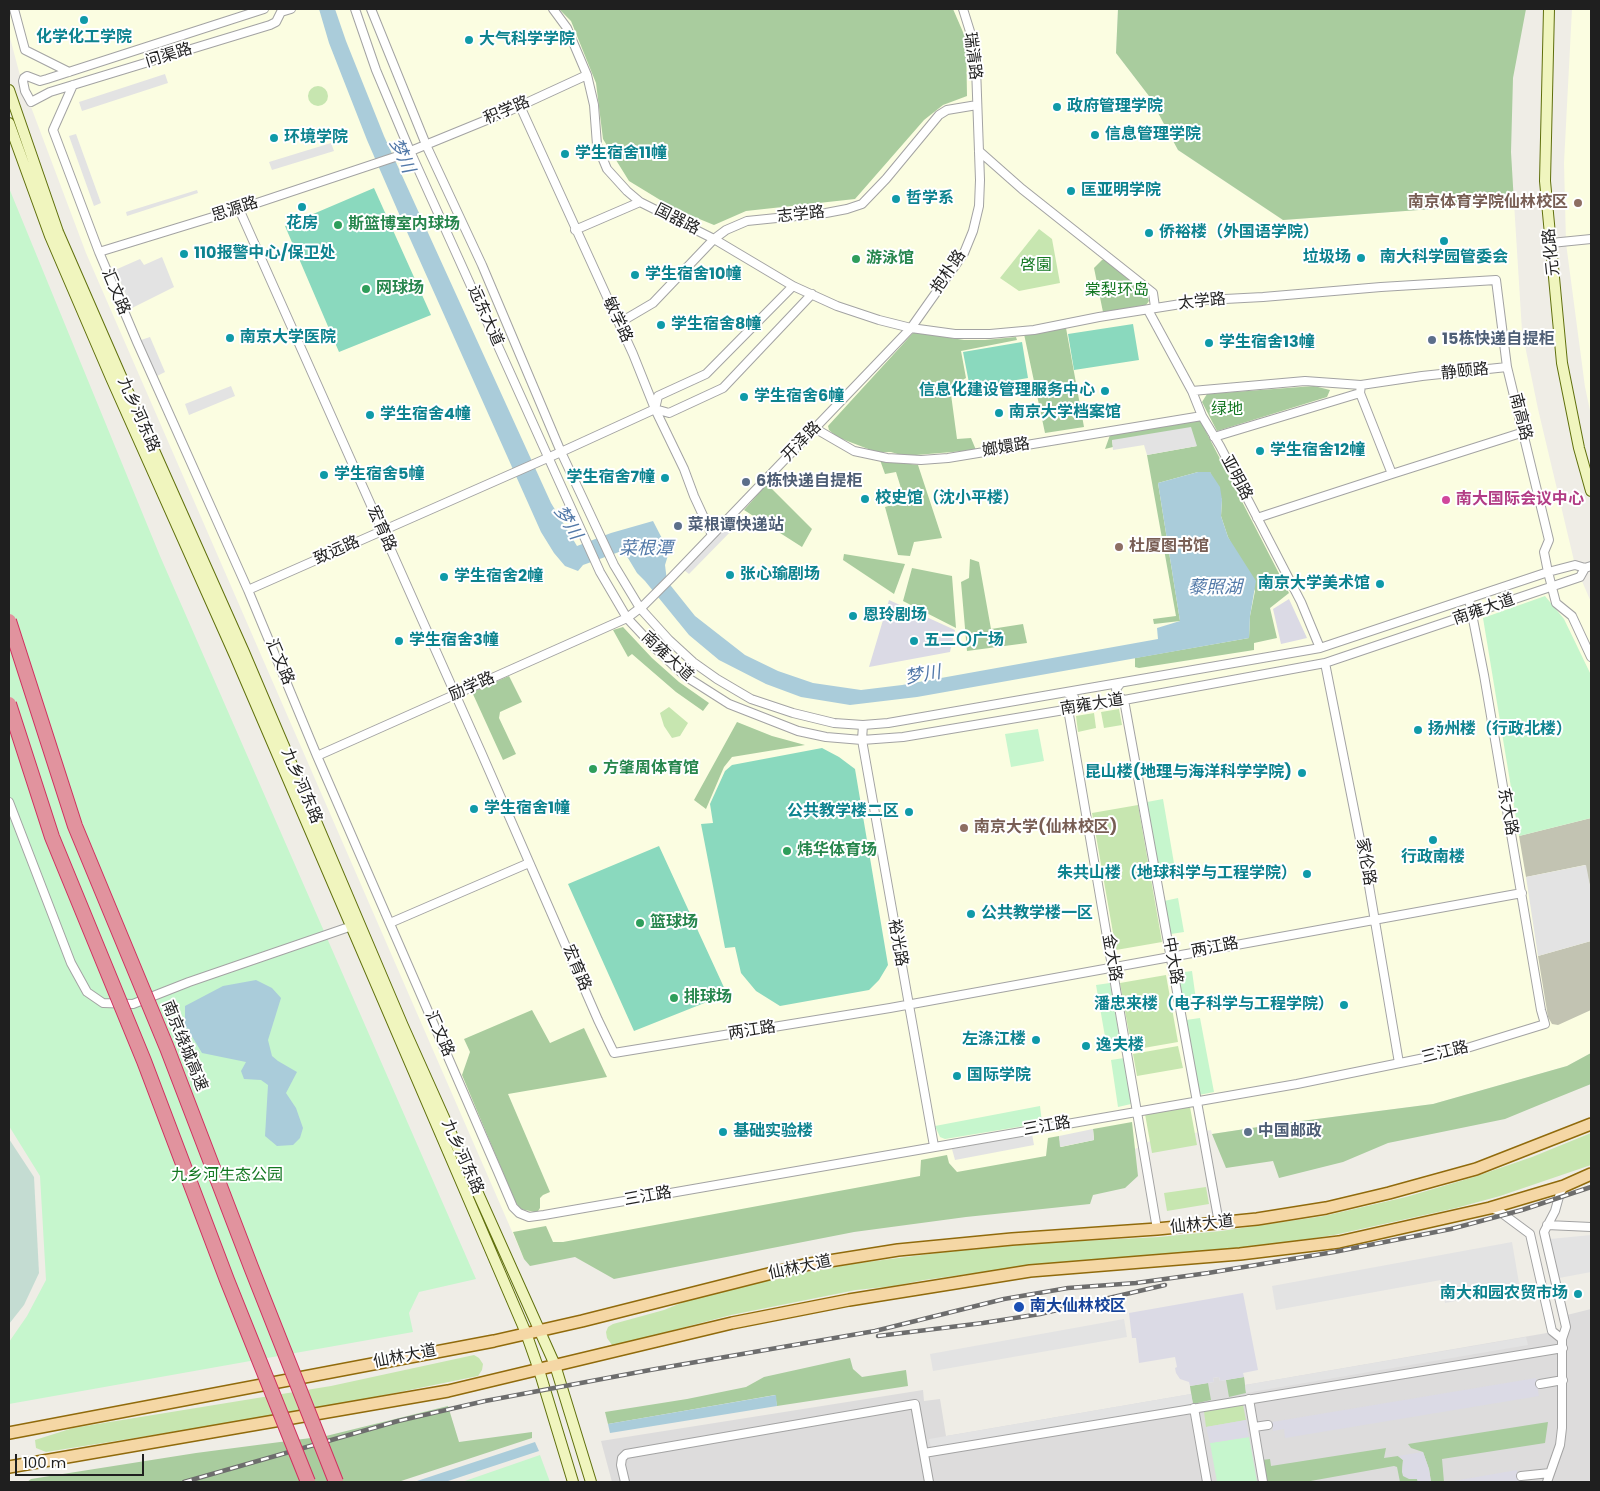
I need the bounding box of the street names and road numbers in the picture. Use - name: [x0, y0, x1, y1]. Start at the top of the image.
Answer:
- street label: 瑞清路: [960, 31, 984, 81]
- street label: 问渠路: [143, 40, 195, 72]
- street label: 积学路: [481, 93, 533, 129]
- street label: 思源路: [209, 193, 261, 227]
- street label: 国器路: [651, 201, 703, 239]
- street label: 志学路: [776, 203, 826, 227]
- street label: 元化路: [1540, 227, 1564, 277]
- street label: 抱朴路: [928, 247, 970, 297]
- street label: 汇文路: [97, 266, 133, 318]
- street label: 远东大道: [463, 283, 507, 349]
- street label: 太学路: [1177, 290, 1227, 314]
- street label: 敏学路: [598, 294, 636, 346]
- street label: 静颐路: [1440, 360, 1490, 384]
- street label: 九乡河东路: [113, 375, 163, 455]
- street label: 南高路: [1505, 391, 1535, 443]
- street label: 开泽路: [778, 418, 826, 466]
- street label: 嫏嬛路: [981, 435, 1031, 461]
- street label: 亚明路: [1216, 452, 1256, 504]
- street label: 宏育路: [362, 503, 400, 555]
- street label: 致远路: [311, 532, 363, 570]
- street label: 南雍大道: [1451, 591, 1517, 629]
- street label: 南雍大道: [637, 628, 697, 686]
- street label: 汇文路: [261, 636, 297, 688]
- street label: 励学路: [446, 668, 498, 706]
- street label: 南雍大道: [1059, 691, 1125, 719]
- street label: 九乡河东路: [277, 745, 325, 827]
- street label: 东大路: [1493, 787, 1521, 837]
- street label: 家伦路: [1351, 837, 1379, 887]
- street label: 裕光路: [883, 918, 911, 968]
- street label: 金大路: [1097, 933, 1125, 983]
- street label: 两江路: [1190, 934, 1240, 962]
- street label: 中大路: [1158, 936, 1186, 986]
- street label: 宏育路: [558, 942, 594, 994]
- street label: 南京绕城高速: [157, 998, 211, 1094]
- street label: 汇文路: [420, 1008, 458, 1060]
- street label: 两江路: [727, 1018, 777, 1044]
- street label: 三江路: [1419, 1038, 1471, 1068]
- street label: 三江路: [1022, 1113, 1072, 1141]
- street label: 九乡河东路: [437, 1117, 487, 1197]
- street label: 三江路: [623, 1183, 673, 1211]
- street label: 仙林大道: [1169, 1212, 1235, 1238]
- street label: 仙林大道: [767, 1252, 833, 1284]
- street label: 仙林大道: [372, 1341, 438, 1373]

